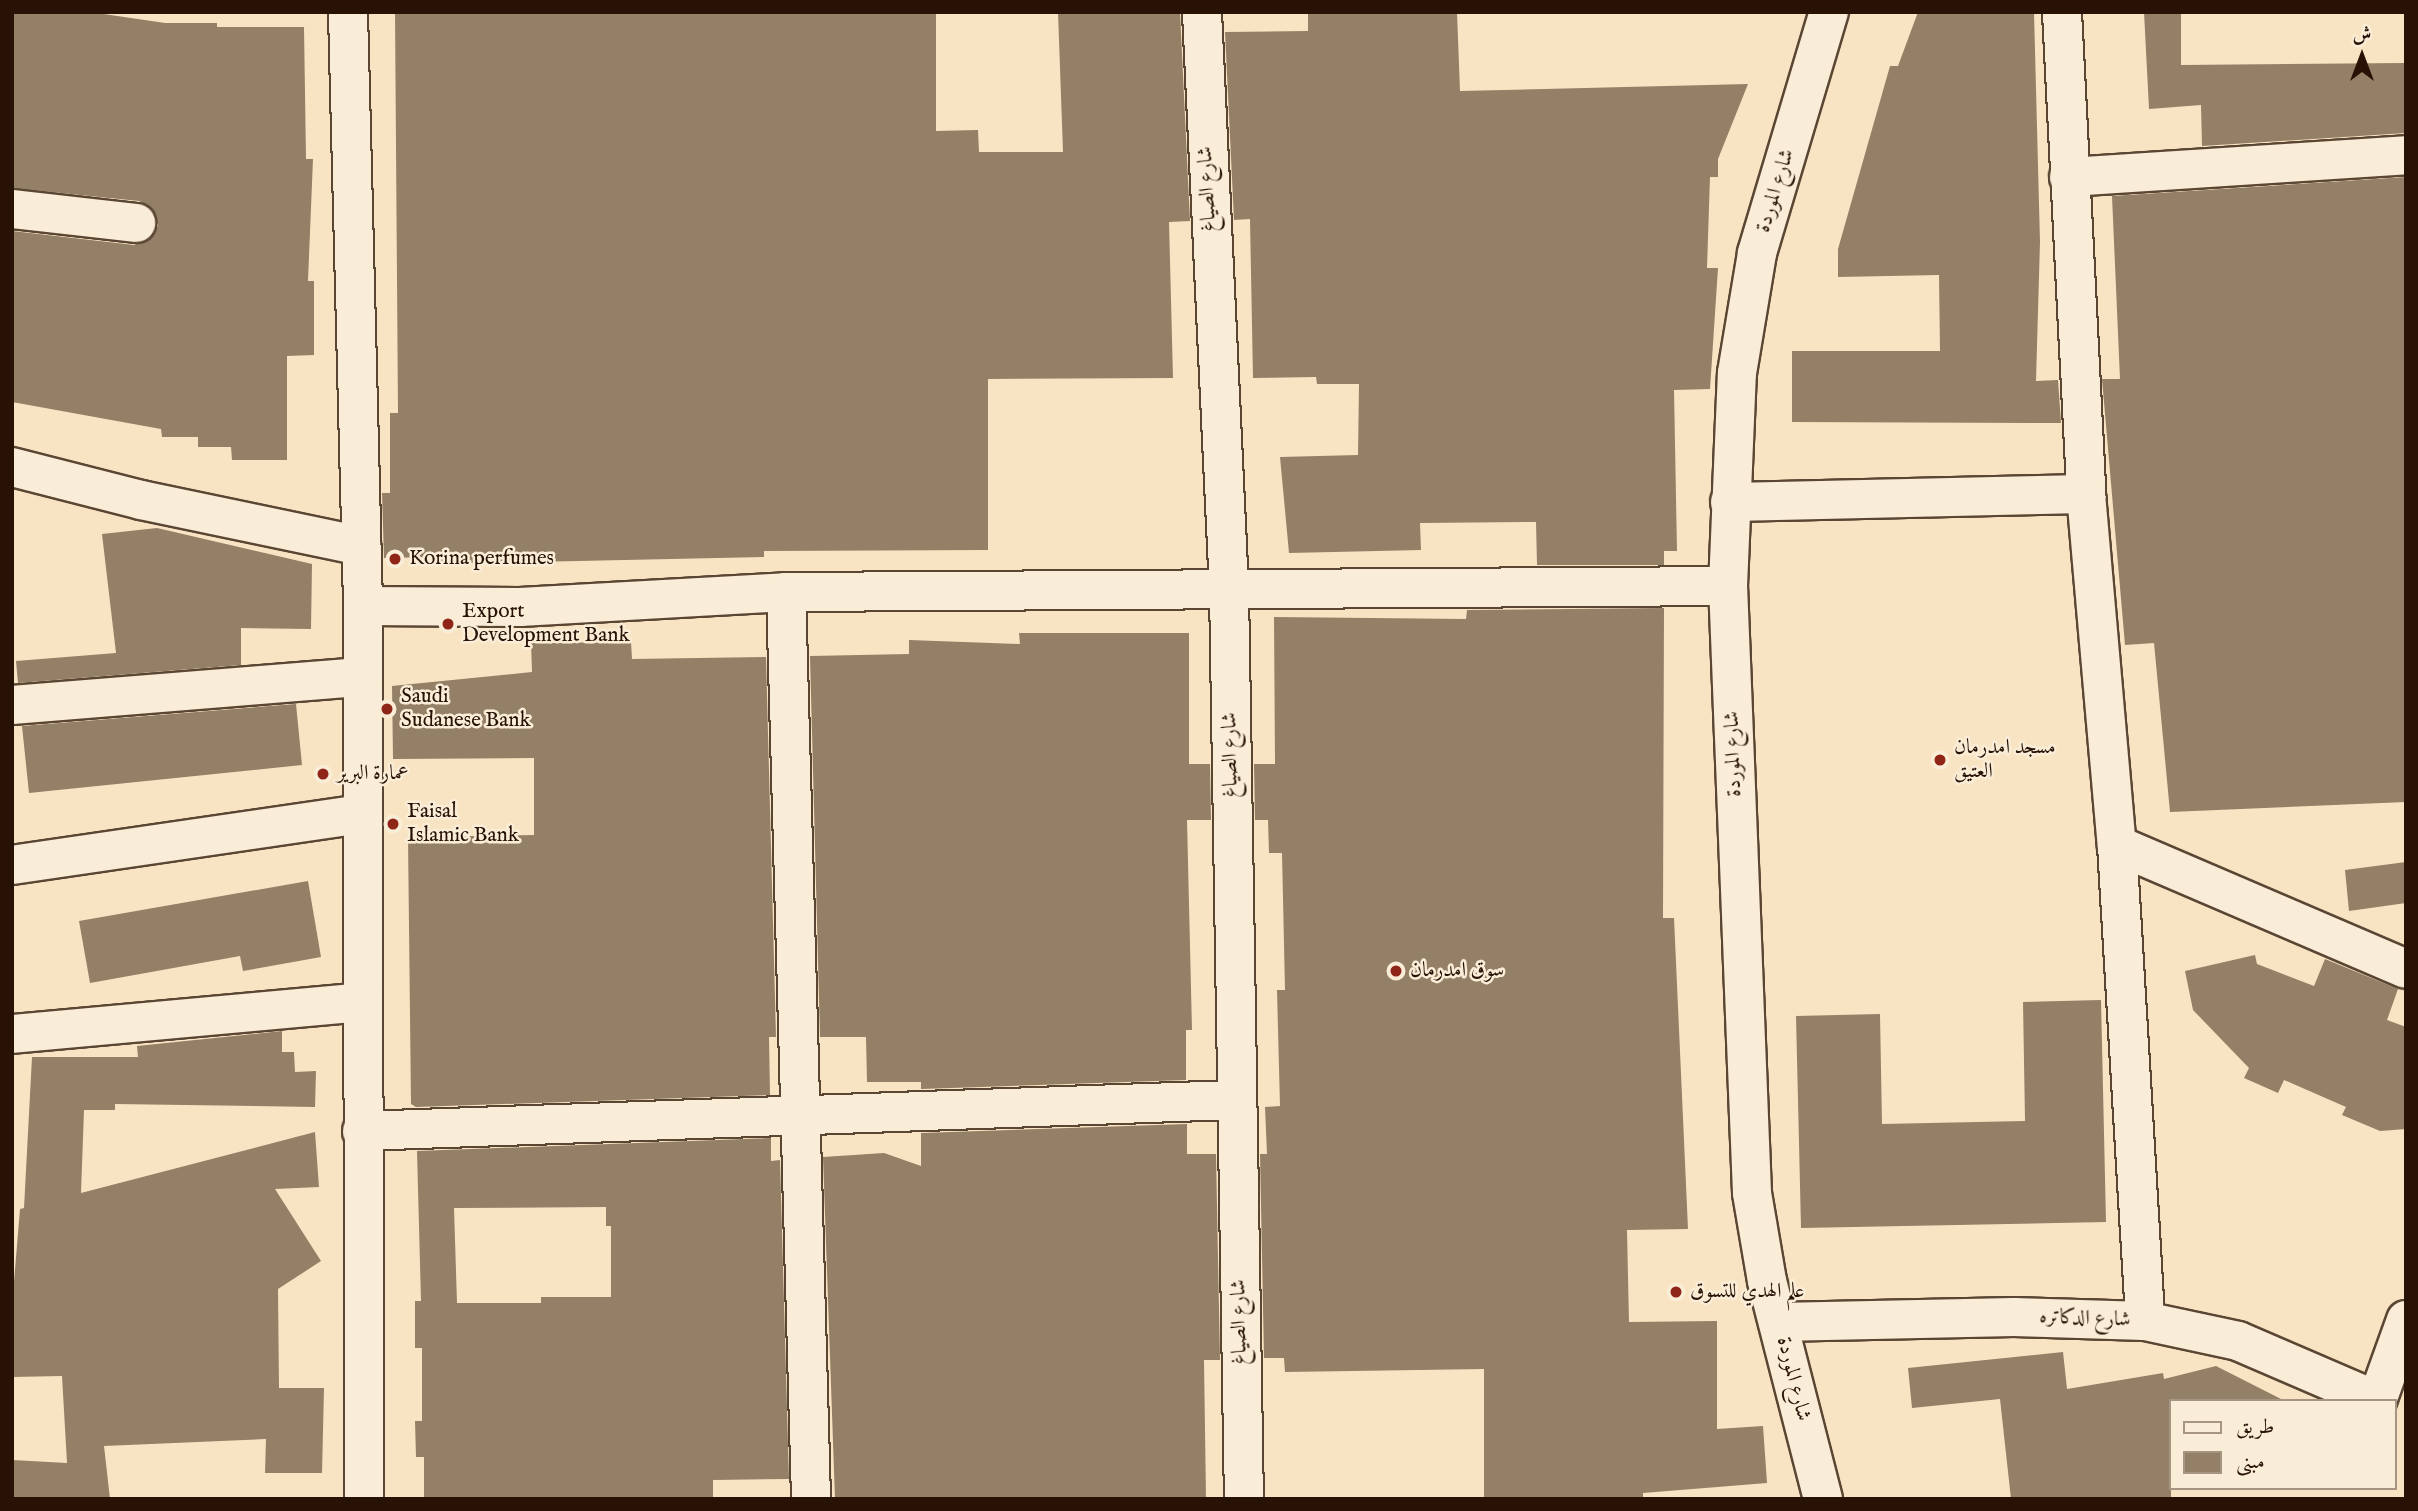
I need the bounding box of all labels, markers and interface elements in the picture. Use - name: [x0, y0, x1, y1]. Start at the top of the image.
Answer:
- north arrow: [2327, 21, 2397, 91]
- text: ش: [2353, 23, 2371, 47]
- street label: شارع الصياغ: [1193, 146, 1223, 232]
- street label: شارع الموردة: [1751, 146, 1801, 236]
- place label: Korina perfumes: [409, 546, 554, 572]
- marker: Korina perfumes: [387, 551, 403, 567]
- place label: Export Development Bank: [462, 599, 630, 649]
- marker: Export Development Bank: [440, 616, 456, 632]
- place label: Saudi Sudanese Bank: [401, 684, 531, 734]
- marker: Saudi Sudanese Bank: [379, 701, 395, 717]
- street label: شارع الموردة: [1720, 711, 1748, 797]
- street label: شارع الصياغ: [1218, 712, 1244, 798]
- place label: مسجد امدرمان العتيق: [1954, 735, 2056, 785]
- marker: مسجد امدرمان العتيق: [1932, 752, 1948, 768]
- place label: عمارة البرير: [337, 761, 409, 787]
- marker: عمارة البرير: [315, 766, 331, 782]
- place label: Faisal Islamic Bank: [407, 799, 519, 849]
- marker: Faisal Islamic Bank: [385, 816, 401, 832]
- place label: سوق امدرمان: [1410, 958, 1504, 984]
- marker: سوق امدرمان: [1388, 963, 1404, 979]
- street label: شارع الصياغ: [1227, 1279, 1253, 1365]
- place label: علم الهدي للتسوق: [1690, 1279, 1804, 1305]
- marker: علم الهدي للتسوق: [1668, 1284, 1684, 1300]
- street label: شارع الدكاتره: [2039, 1305, 2131, 1333]
- street label: شارع الموردة: [1770, 1334, 1816, 1424]
- legend: [2170, 1399, 2397, 1490]
- text: طريق: [2236, 1414, 2274, 1441]
- text: مبنى: [2236, 1449, 2265, 1476]

